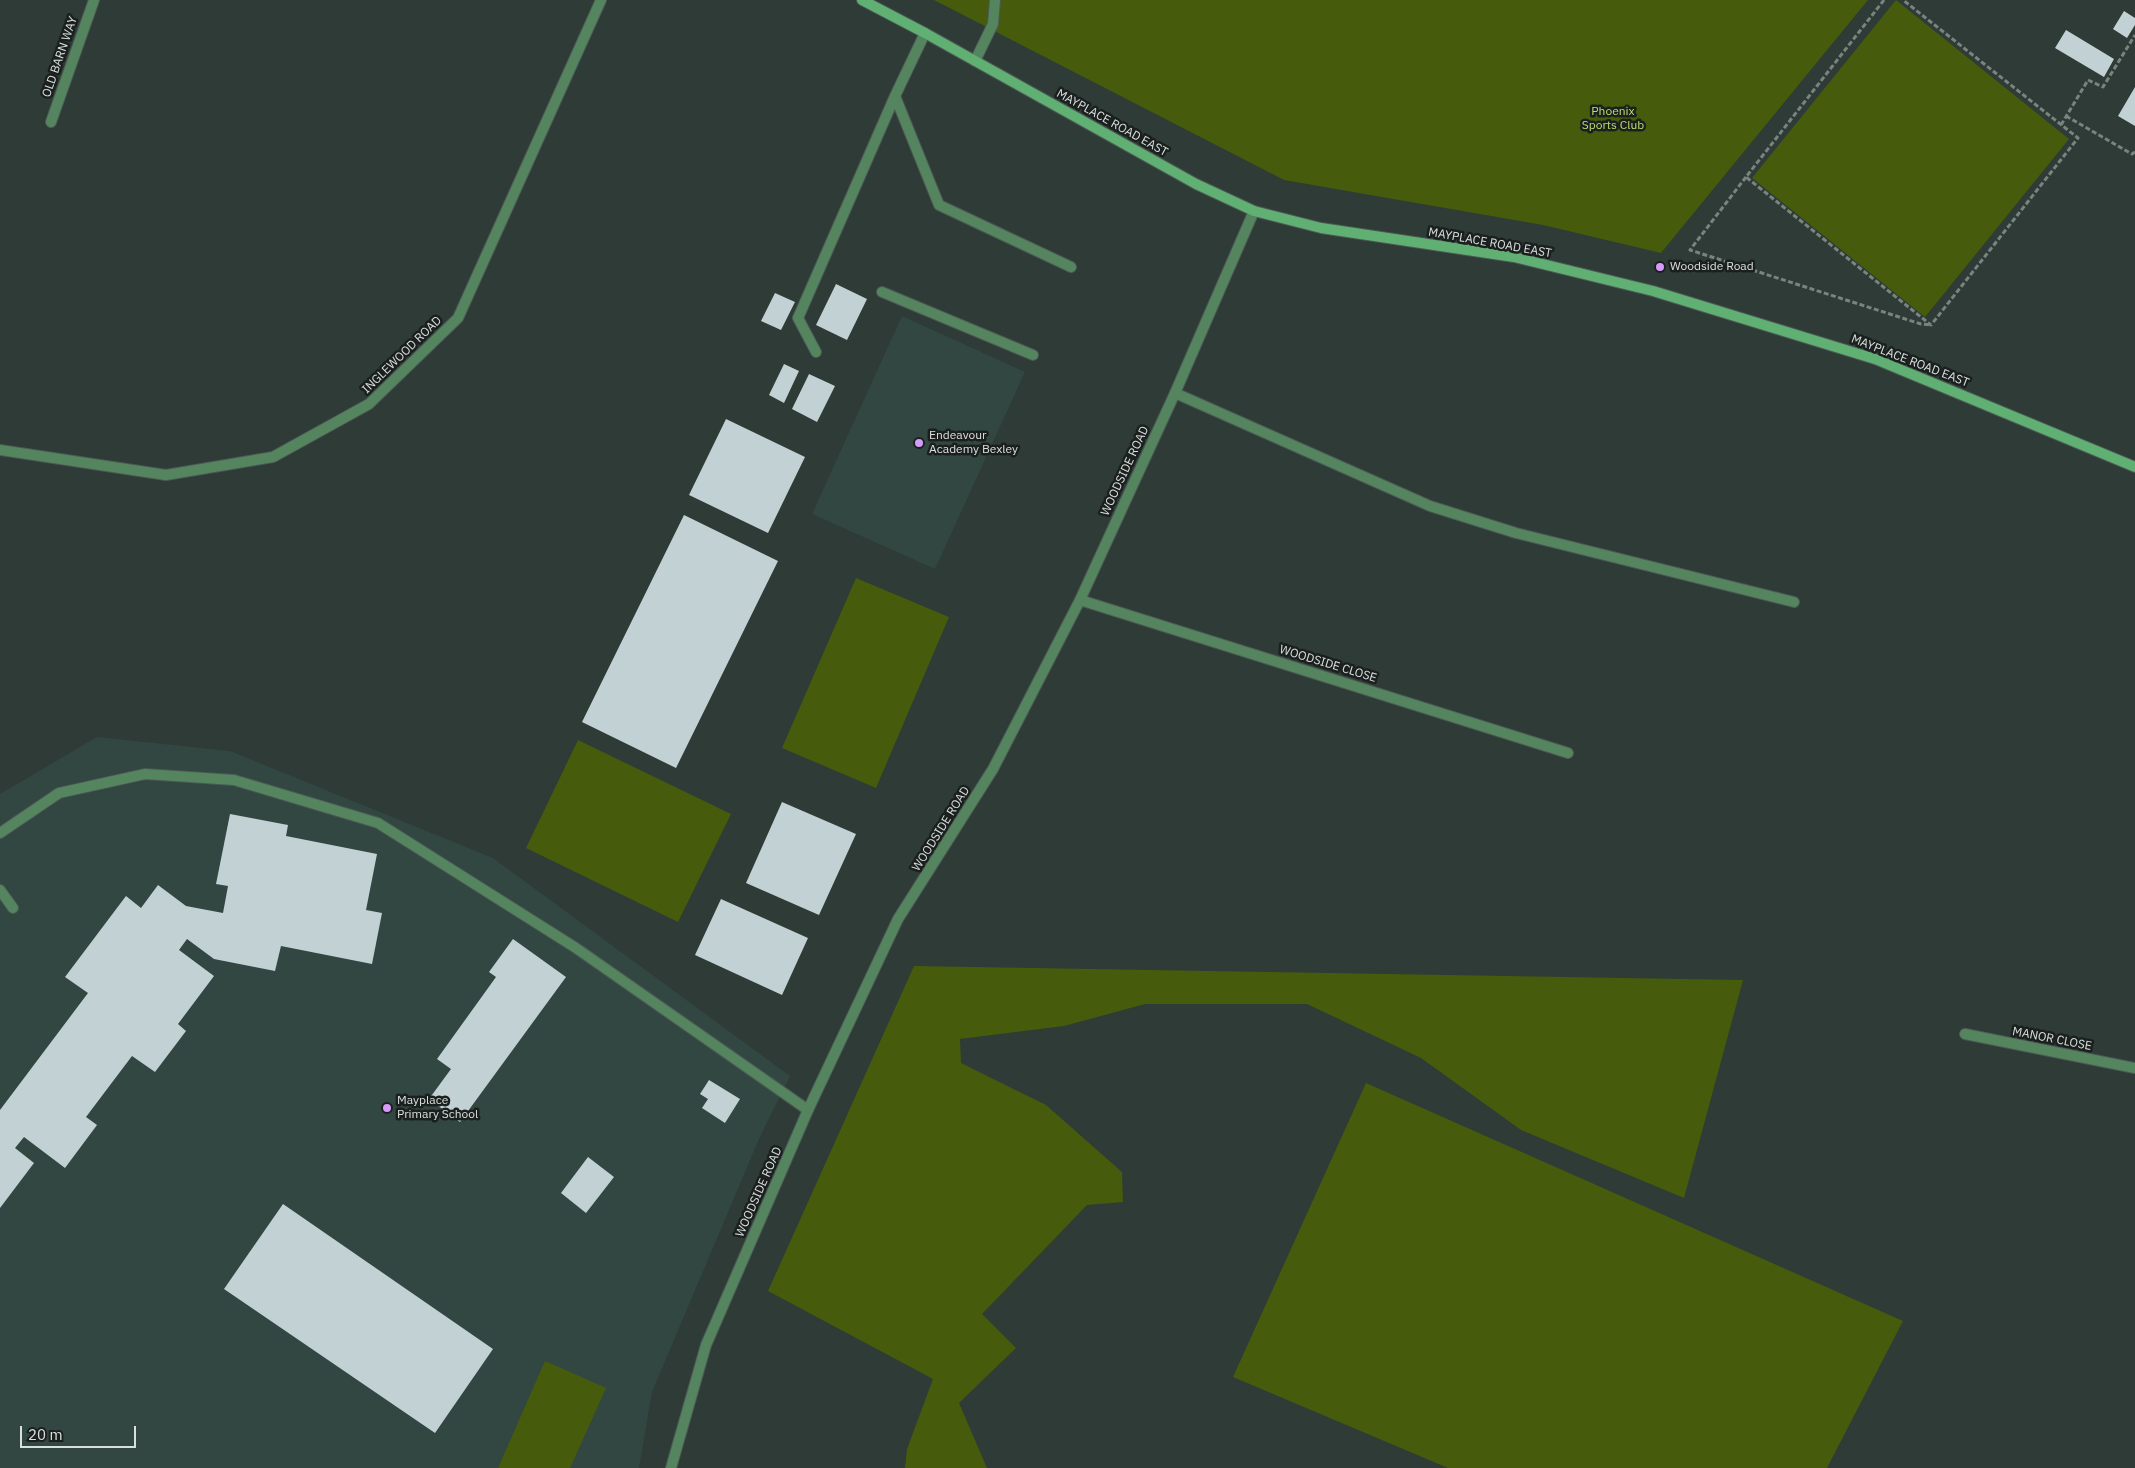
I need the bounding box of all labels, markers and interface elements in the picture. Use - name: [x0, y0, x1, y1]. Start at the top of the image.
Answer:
- street label: OLD BARN WAY: [39, 15, 81, 99]
- street label: MAYPLACE ROAD EAST: [1054, 86, 1170, 160]
- park label: Phoenix Sports Club: [1582, 105, 1644, 133]
- street label: MAYPLACE ROAD EAST: [1427, 225, 1553, 261]
- place label: Woodside Road: [1670, 260, 1754, 274]
- marker: Woodside Road: [1654, 261, 1666, 273]
- street label: INGLEWOOD ROAD: [359, 313, 445, 397]
- street label: MAYPLACE ROAD EAST: [1849, 332, 1971, 390]
- street label: WOODSIDE ROAD: [1098, 424, 1152, 518]
- place label: Endeavour Academy Bexley: [929, 429, 1018, 457]
- marker: Endeavour Academy Bexley: [913, 437, 925, 449]
- street label: WOODSIDE CLOSE: [1278, 642, 1378, 686]
- street label: WOODSIDE ROAD: [909, 784, 973, 874]
- street label: MANOR CLOSE: [2011, 1024, 2093, 1054]
- place label: Mayplace Primary School: [397, 1094, 478, 1122]
- marker: Mayplace Primary School: [381, 1102, 393, 1114]
- street label: WOODSIDE ROAD: [733, 1145, 785, 1239]
- scale bar: [22, 1416, 139, 1448]
- text: 20 m: [28, 1425, 63, 1444]

